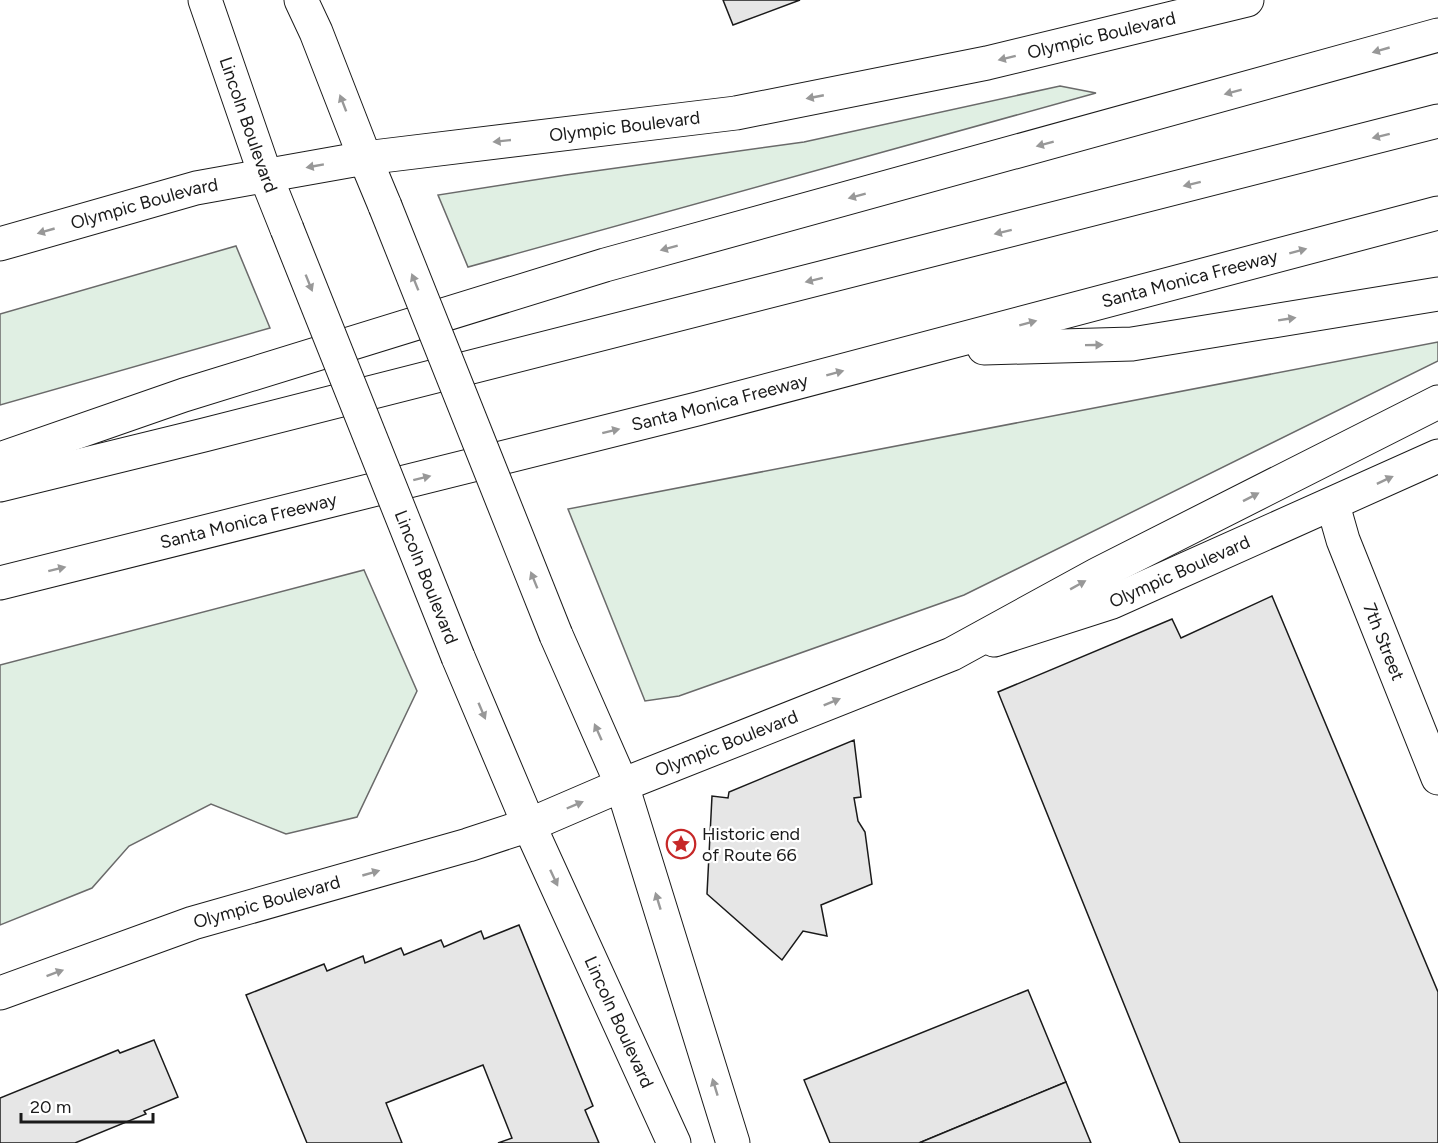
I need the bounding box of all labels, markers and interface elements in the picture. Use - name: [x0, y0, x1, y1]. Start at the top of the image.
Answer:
- street label: Olympic Boulevard: [1025, 7, 1178, 64]
- one-way arrow: [1372, 46, 1390, 55]
- street label: Lincoln Boulevard: [214, 54, 282, 196]
- one-way arrow: [997, 54, 1016, 64]
- one-way arrow: [1223, 88, 1241, 97]
- one-way arrow: [806, 93, 825, 102]
- one-way arrow: [338, 94, 348, 112]
- street label: Olympic Boulevard: [548, 106, 701, 147]
- one-way arrow: [1372, 131, 1390, 141]
- one-way arrow: [493, 136, 512, 146]
- one-way arrow: [1035, 140, 1053, 149]
- one-way arrow: [305, 162, 324, 171]
- street label: Olympic Boulevard: [68, 173, 220, 234]
- one-way arrow: [1183, 179, 1201, 189]
- one-way arrow: [847, 192, 865, 201]
- one-way arrow: [37, 227, 55, 236]
- one-way arrow: [994, 227, 1013, 237]
- one-way arrow: [660, 244, 678, 253]
- street label: Santa Monica Freeway: [1099, 245, 1281, 313]
- one-way arrow: [1288, 246, 1307, 256]
- one-way arrow: [410, 273, 420, 291]
- one-way arrow: [304, 275, 314, 293]
- one-way arrow: [805, 275, 824, 285]
- one-way arrow: [1278, 314, 1297, 323]
- one-way arrow: [1019, 318, 1037, 327]
- one-way arrow: [1085, 340, 1104, 350]
- one-way arrow: [826, 368, 844, 378]
- street label: Santa Monica Freeway: [629, 369, 811, 436]
- one-way arrow: [602, 425, 620, 435]
- one-way arrow: [413, 473, 431, 483]
- one-way arrow: [1377, 476, 1394, 485]
- street label: Santa Monica Freeway: [158, 488, 340, 554]
- one-way arrow: [1243, 492, 1260, 501]
- street label: Lincoln Boulevard: [390, 507, 463, 647]
- street label: Olympic Boulevard: [1106, 531, 1253, 613]
- one-way arrow: [48, 563, 66, 573]
- one-way arrow: [529, 571, 539, 589]
- one-way arrow: [1069, 580, 1086, 590]
- street label: 7th Street: [1358, 600, 1409, 684]
- one-way arrow: [823, 697, 841, 706]
- one-way arrow: [477, 702, 486, 719]
- street label: Olympic Boulevard: [652, 705, 801, 782]
- one-way arrow: [593, 722, 603, 740]
- one-way arrow: [567, 800, 585, 810]
- place label: Historic end of Route 66: [702, 823, 800, 866]
- place icon: Historic end of Route 66: [665, 828, 697, 860]
- one-way arrow: [362, 867, 380, 877]
- one-way arrow: [550, 869, 559, 886]
- street label: Olympic Boulevard: [191, 871, 343, 933]
- one-way arrow: [653, 892, 662, 910]
- street label: Lincoln Boulevard: [579, 953, 658, 1091]
- one-way arrow: [46, 968, 64, 978]
- one-way arrow: [710, 1078, 719, 1096]
- scale bar: [21, 1086, 153, 1124]
- text: 20 m: [30, 1096, 71, 1118]

